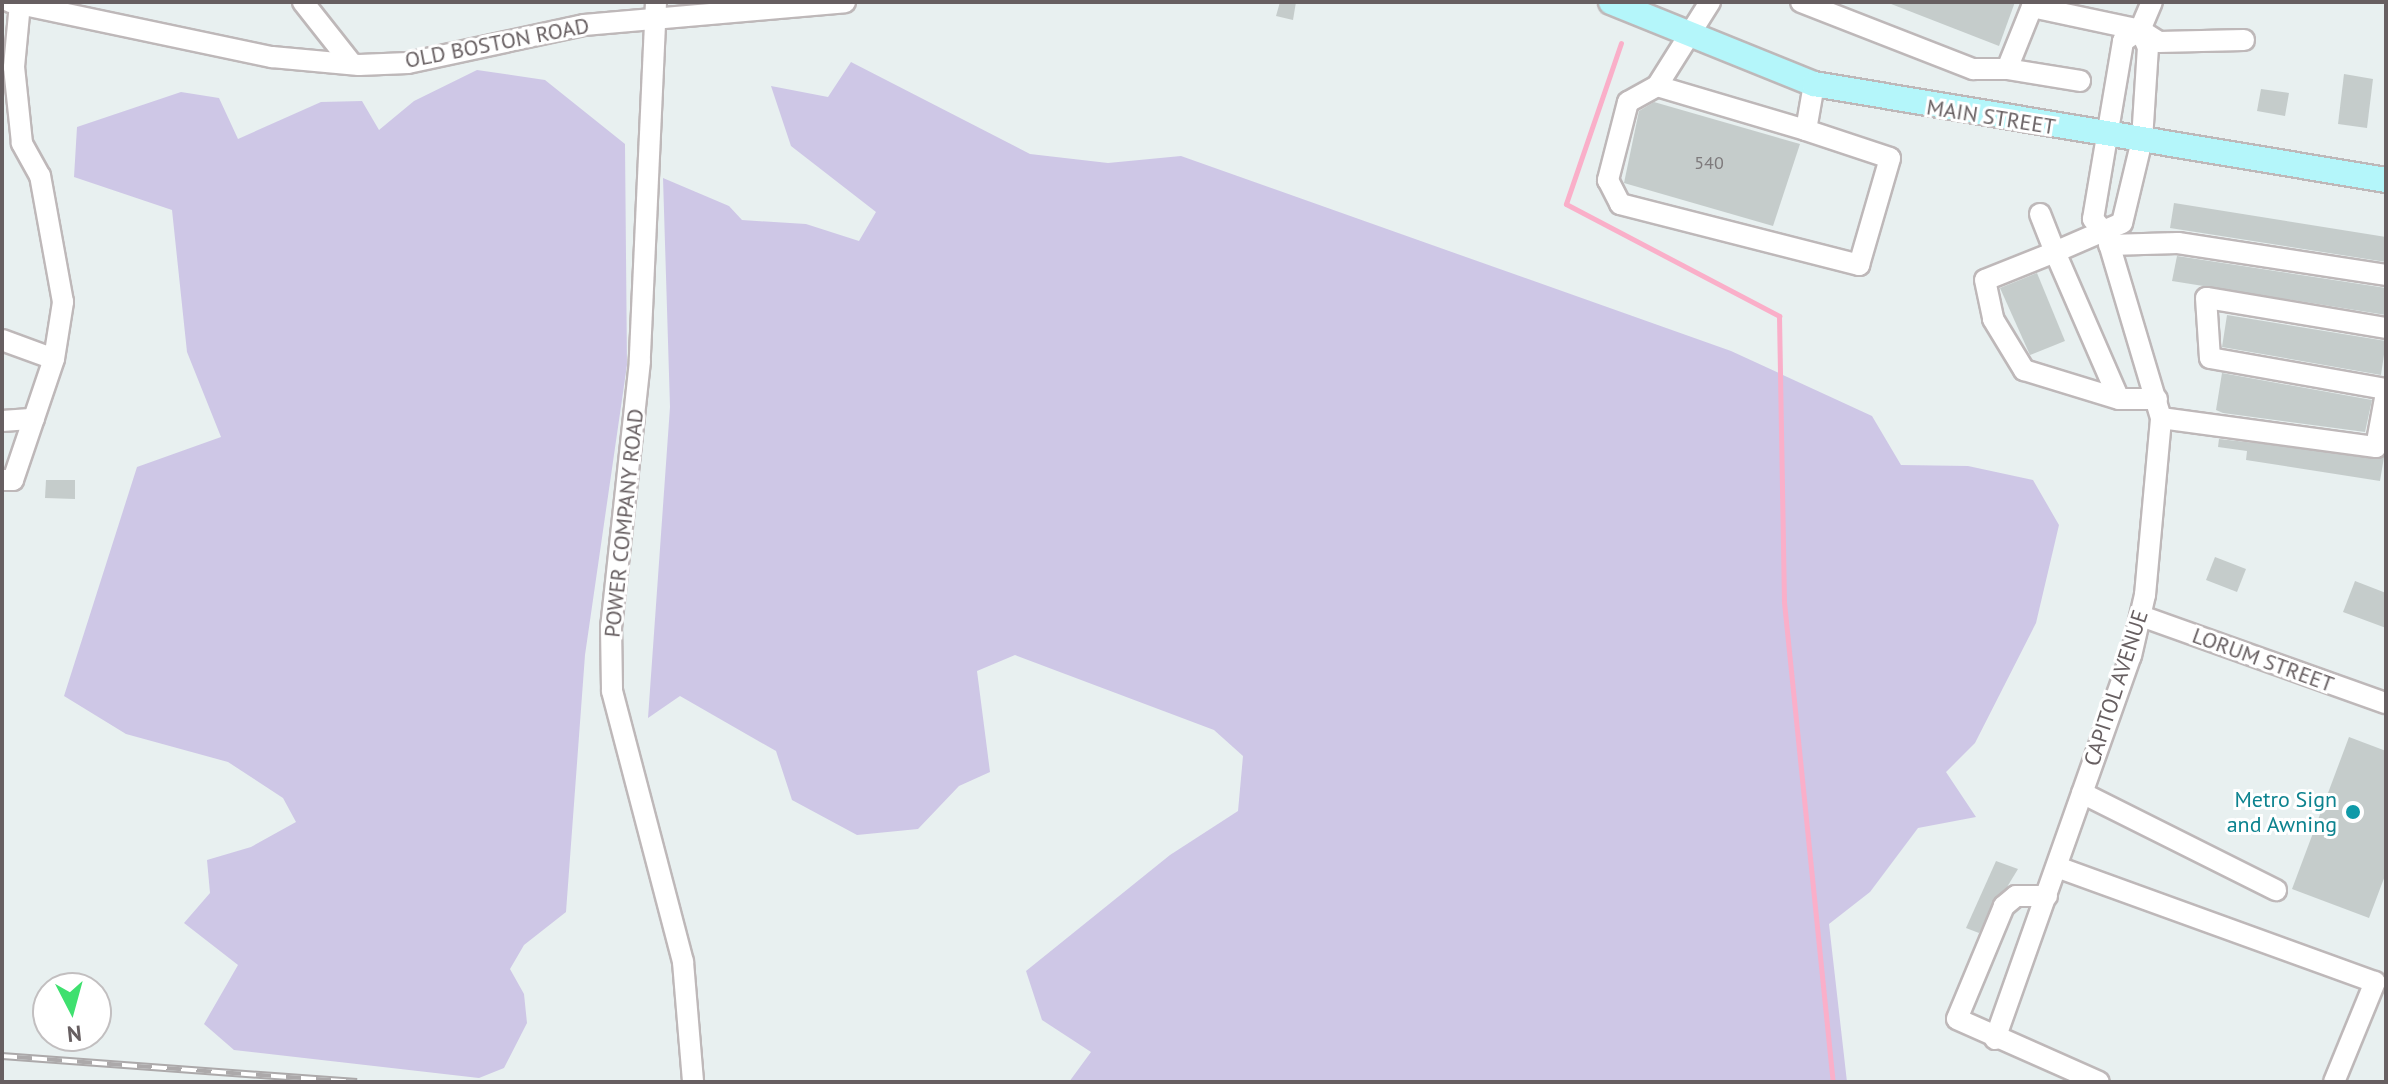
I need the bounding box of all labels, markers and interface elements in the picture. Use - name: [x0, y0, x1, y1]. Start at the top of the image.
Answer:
- street label: OLD BOSTON ROAD: [403, 12, 591, 74]
- street label: MAIN STREET: [1925, 94, 2057, 140]
- house number: 540: [1694, 152, 1724, 174]
- street label: POWER COMPANY ROAD: [599, 407, 649, 639]
- street label: CAPITOL AVENUE: [2078, 606, 2154, 770]
- street label: LORUM STREET: [2189, 622, 2337, 698]
- place label: Metro Sign and Awning: [2226, 786, 2337, 838]
- marker: Metro Sign and Awning: [2344, 803, 2362, 821]
- north arrow: [32, 972, 112, 1052]
- text: N: [66, 1019, 83, 1049]

